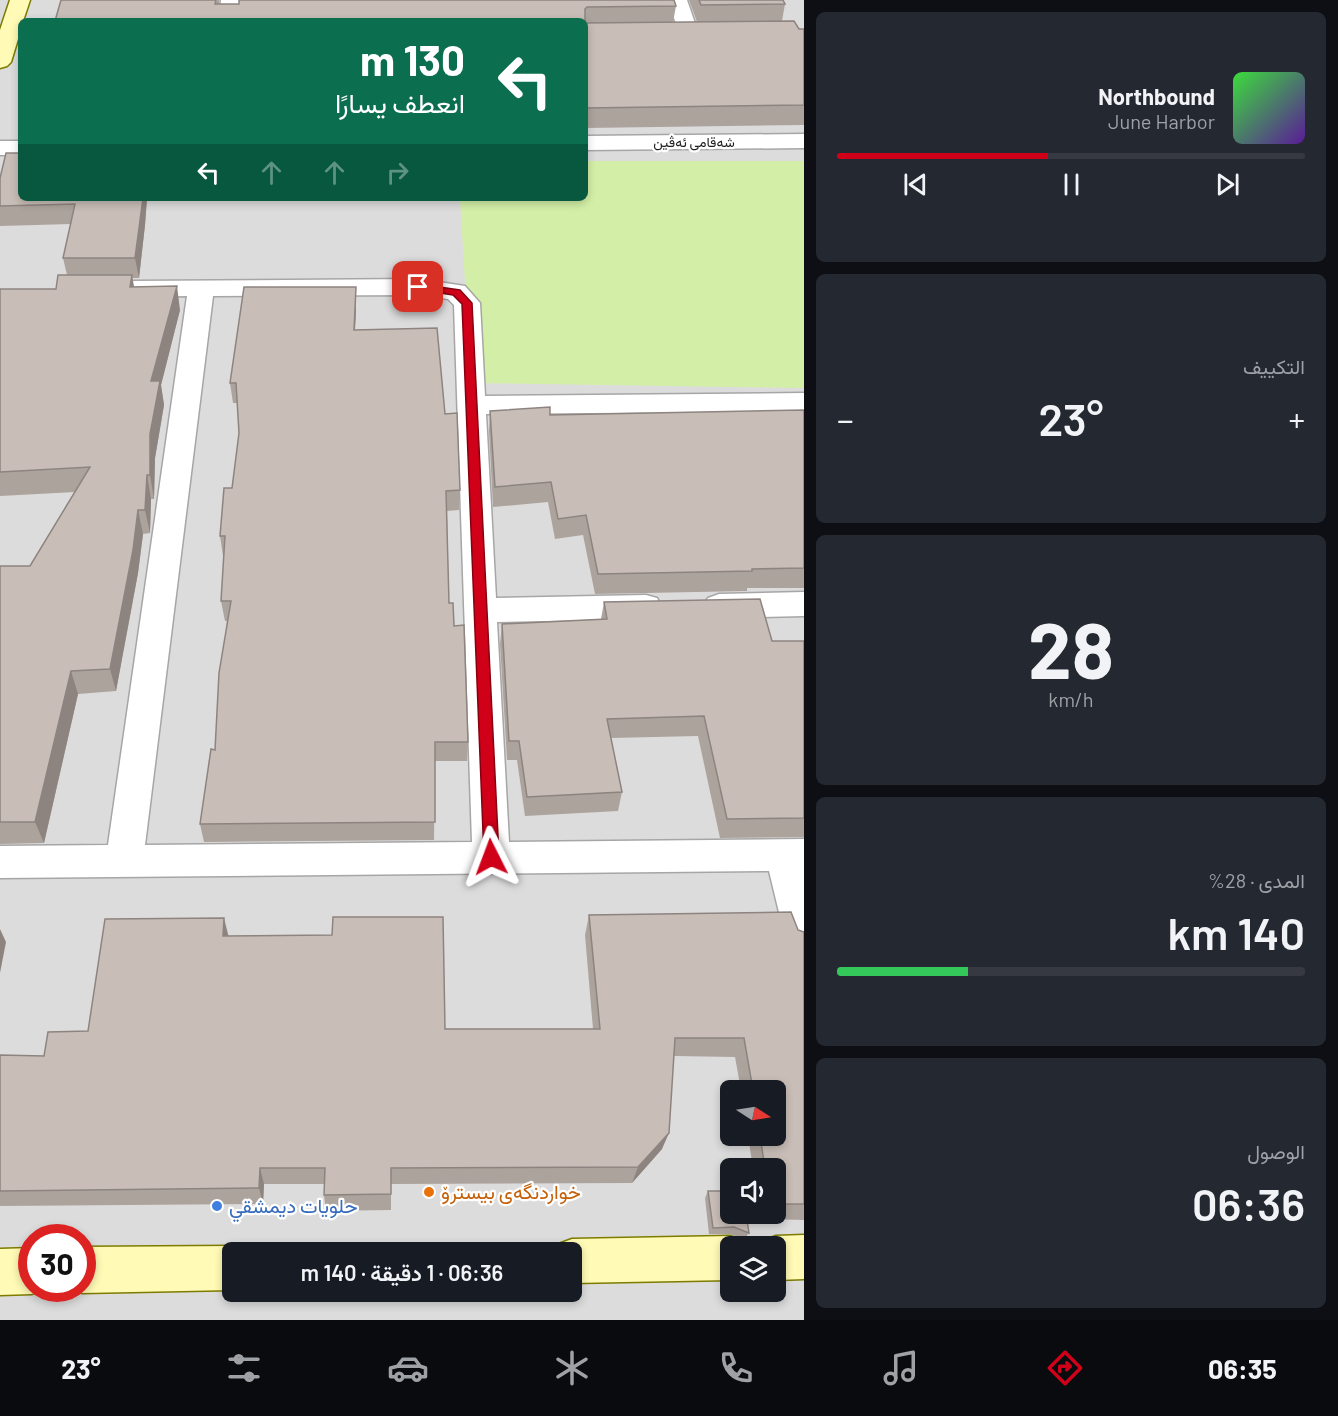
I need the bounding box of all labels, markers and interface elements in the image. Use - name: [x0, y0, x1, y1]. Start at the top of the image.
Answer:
- text: 130 m: [360, 34, 465, 84]
- icon: left: [486, 42, 564, 120]
- text: Northbound: [1098, 83, 1215, 109]
- text: انعطف يسارًا: [335, 86, 465, 118]
- text: June Harbor: [1108, 109, 1215, 133]
- street label: شەقامی ئەڤین: [653, 133, 735, 151]
- icon: left: [192, 156, 225, 189]
- icon: ahead: [255, 156, 288, 189]
- icon: ahead: [318, 156, 351, 189]
- icon: right: [381, 156, 414, 189]
- icon: previous: [899, 168, 932, 201]
- icon: pause: [1055, 168, 1088, 201]
- icon: next: [1211, 168, 1244, 201]
- pin: [392, 261, 443, 312]
- icon: arrive: [401, 270, 434, 303]
- text: التكييف: [1243, 354, 1305, 378]
- text: 23°: [1038, 391, 1104, 445]
- text: −: [837, 399, 854, 439]
- text: +: [1289, 399, 1305, 439]
- text: 28: [1028, 601, 1114, 695]
- text: km/h: [1048, 687, 1094, 711]
- position arrow: [459, 825, 523, 889]
- text: المدى · 28%: [1208, 868, 1305, 892]
- text: 140 km: [1167, 905, 1305, 959]
- north arrow: [720, 1080, 786, 1146]
- map controls: [720, 1080, 786, 1302]
- text: الوصول: [1247, 1139, 1305, 1163]
- button: sound: [720, 1158, 786, 1224]
- text: 06:36: [1192, 1176, 1305, 1230]
- place label: خواردنگەی بیسترۆ: [441, 1179, 581, 1205]
- marker: خواردنگەی بیسترۆ: [422, 1185, 436, 1199]
- place label: حلويات ديمشقي: [229, 1193, 358, 1223]
- marker: حلويات ديمشقي: [210, 1199, 224, 1213]
- speed limit sign: 30: [18, 1224, 96, 1302]
- button: layers: [720, 1236, 786, 1302]
- text: 06:36 · 1 دقيقة · 140 m: [301, 1259, 503, 1285]
- icon: filters: [223, 1347, 265, 1389]
- icon: car: [387, 1347, 429, 1389]
- icon: climate: [551, 1347, 593, 1389]
- icon: phone: [715, 1347, 757, 1389]
- icon: music: [880, 1347, 922, 1389]
- icon: directions: [1044, 1347, 1086, 1389]
- text: 23°: [61, 1352, 101, 1384]
- text: 06:35: [1208, 1352, 1277, 1384]

